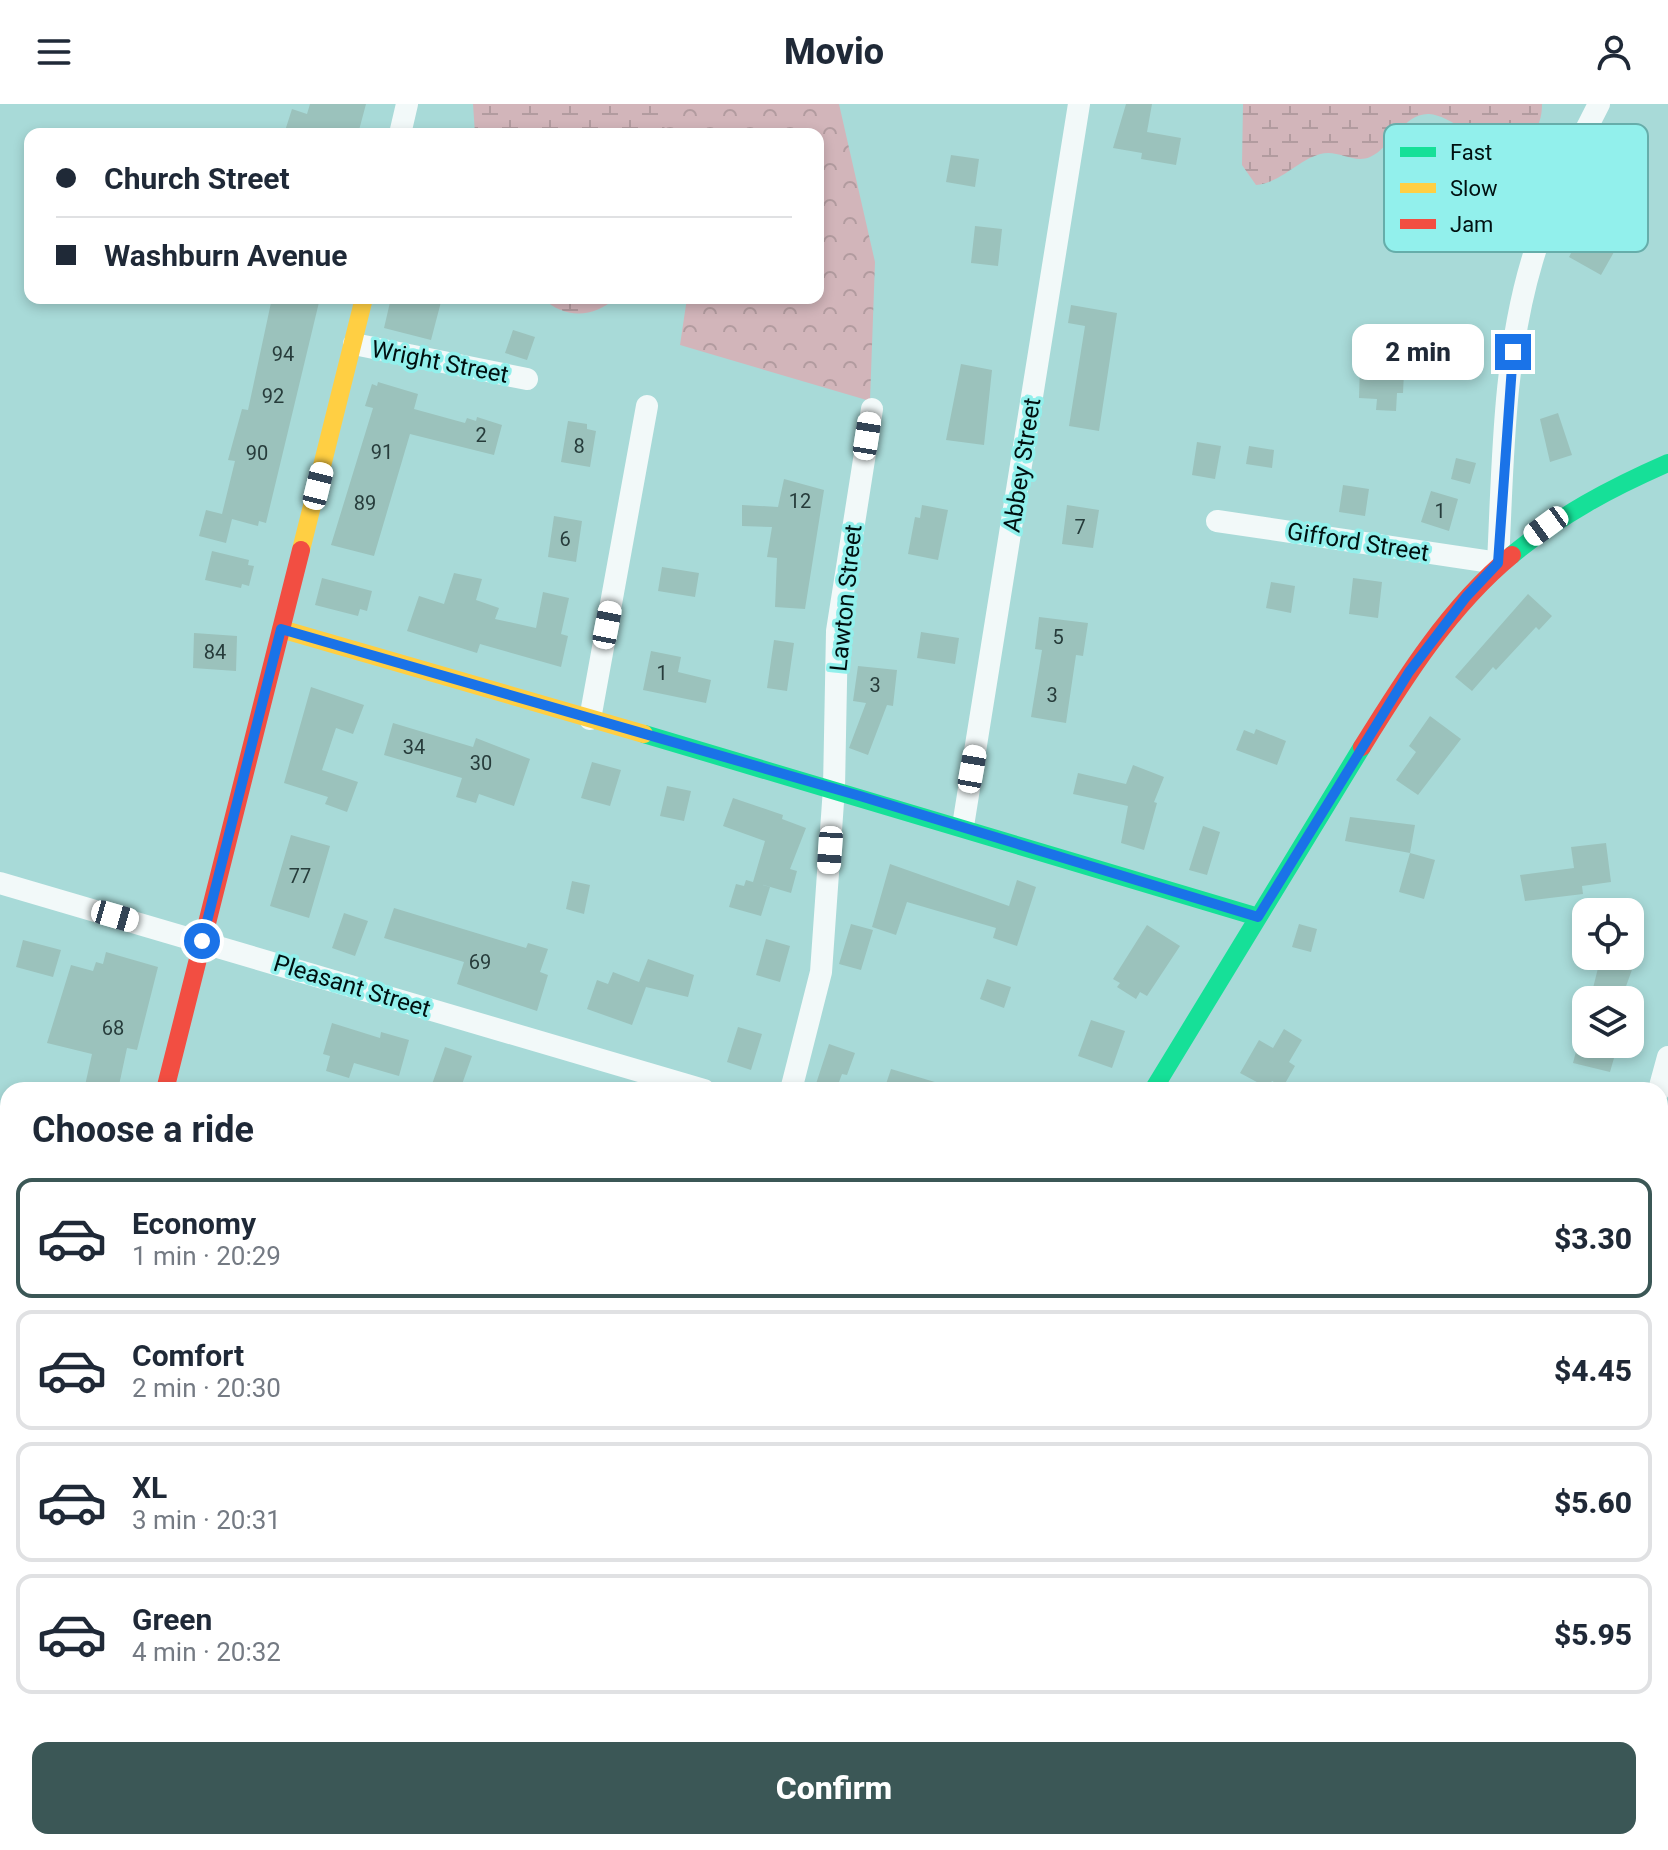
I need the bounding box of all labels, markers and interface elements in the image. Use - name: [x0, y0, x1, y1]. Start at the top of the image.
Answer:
- icon: menu: [32, 30, 76, 74]
- icon: person: [1592, 30, 1636, 74]
- text: Movio: [784, 31, 884, 73]
- legend: [1384, 124, 1648, 252]
- text: Fast: [1450, 140, 1492, 165]
- text: Church Street: [104, 161, 290, 196]
- text: Slow: [1450, 176, 1498, 201]
- text: Jam: [1450, 212, 1493, 237]
- text: Washburn Avenue: [104, 238, 347, 273]
- callout: 2 min: [1353, 324, 1485, 380]
- route end: [1495, 334, 1531, 370]
- street label: Wright Street: [369, 335, 511, 389]
- text: 2 min: [1385, 337, 1451, 367]
- house number: 94: [272, 342, 294, 366]
- house number: 92: [262, 384, 284, 408]
- street label: Abbey Street: [998, 396, 1046, 534]
- car: [851, 410, 883, 462]
- house number: 2: [475, 423, 487, 447]
- house number: 8: [573, 434, 585, 458]
- house number: 91: [371, 440, 393, 464]
- house number: 90: [246, 441, 268, 465]
- car: [301, 460, 335, 512]
- house number: 12: [789, 489, 811, 513]
- house number: 89: [354, 491, 376, 515]
- house number: 1: [1434, 499, 1446, 523]
- car: [1520, 502, 1572, 550]
- house number: 7: [1074, 515, 1086, 539]
- street label: Gifford Street: [1285, 517, 1431, 567]
- street label: Lawton Street: [824, 523, 868, 673]
- house number: 6: [559, 527, 571, 551]
- car: [591, 599, 623, 651]
- house number: 5: [1052, 625, 1064, 649]
- house number: 84: [204, 640, 226, 664]
- house number: 1: [656, 661, 668, 685]
- house number: 3: [869, 673, 881, 697]
- house number: 3: [1046, 683, 1058, 707]
- house number: 34: [403, 735, 425, 759]
- car: [956, 743, 988, 795]
- house number: 30: [470, 751, 492, 775]
- car: [816, 825, 844, 875]
- house number: 77: [289, 864, 311, 888]
- car: [89, 898, 141, 934]
- map controls: [1572, 898, 1644, 1058]
- button: locate: [1572, 898, 1644, 970]
- route start: [184, 923, 220, 959]
- street label: Pleasant Street: [270, 949, 434, 1023]
- house number: 69: [469, 950, 491, 974]
- button: layers: [1572, 986, 1644, 1058]
- house number: 68: [102, 1016, 124, 1040]
- text: Choose a ride: [32, 1109, 254, 1151]
- icon: car: [36, 1202, 108, 1274]
- text: Economy: [132, 1206, 256, 1241]
- text: $3.30: [1554, 1221, 1632, 1256]
- text: 1 min · 20:29: [132, 1241, 281, 1271]
- icon: car: [36, 1334, 108, 1406]
- text: Comfort: [132, 1338, 244, 1373]
- text: $4.45: [1554, 1353, 1632, 1388]
- text: 2 min · 20:30: [132, 1373, 281, 1403]
- icon: car: [36, 1466, 108, 1538]
- text: XL: [132, 1470, 167, 1505]
- text: $5.60: [1554, 1485, 1632, 1520]
- text: 3 min · 20:31: [132, 1505, 281, 1535]
- icon: car: [36, 1598, 108, 1670]
- text: Green: [132, 1602, 212, 1637]
- text: $5.95: [1554, 1617, 1632, 1652]
- text: 4 min · 20:32: [132, 1637, 281, 1667]
- button: Confirm: [32, 1742, 1636, 1834]

